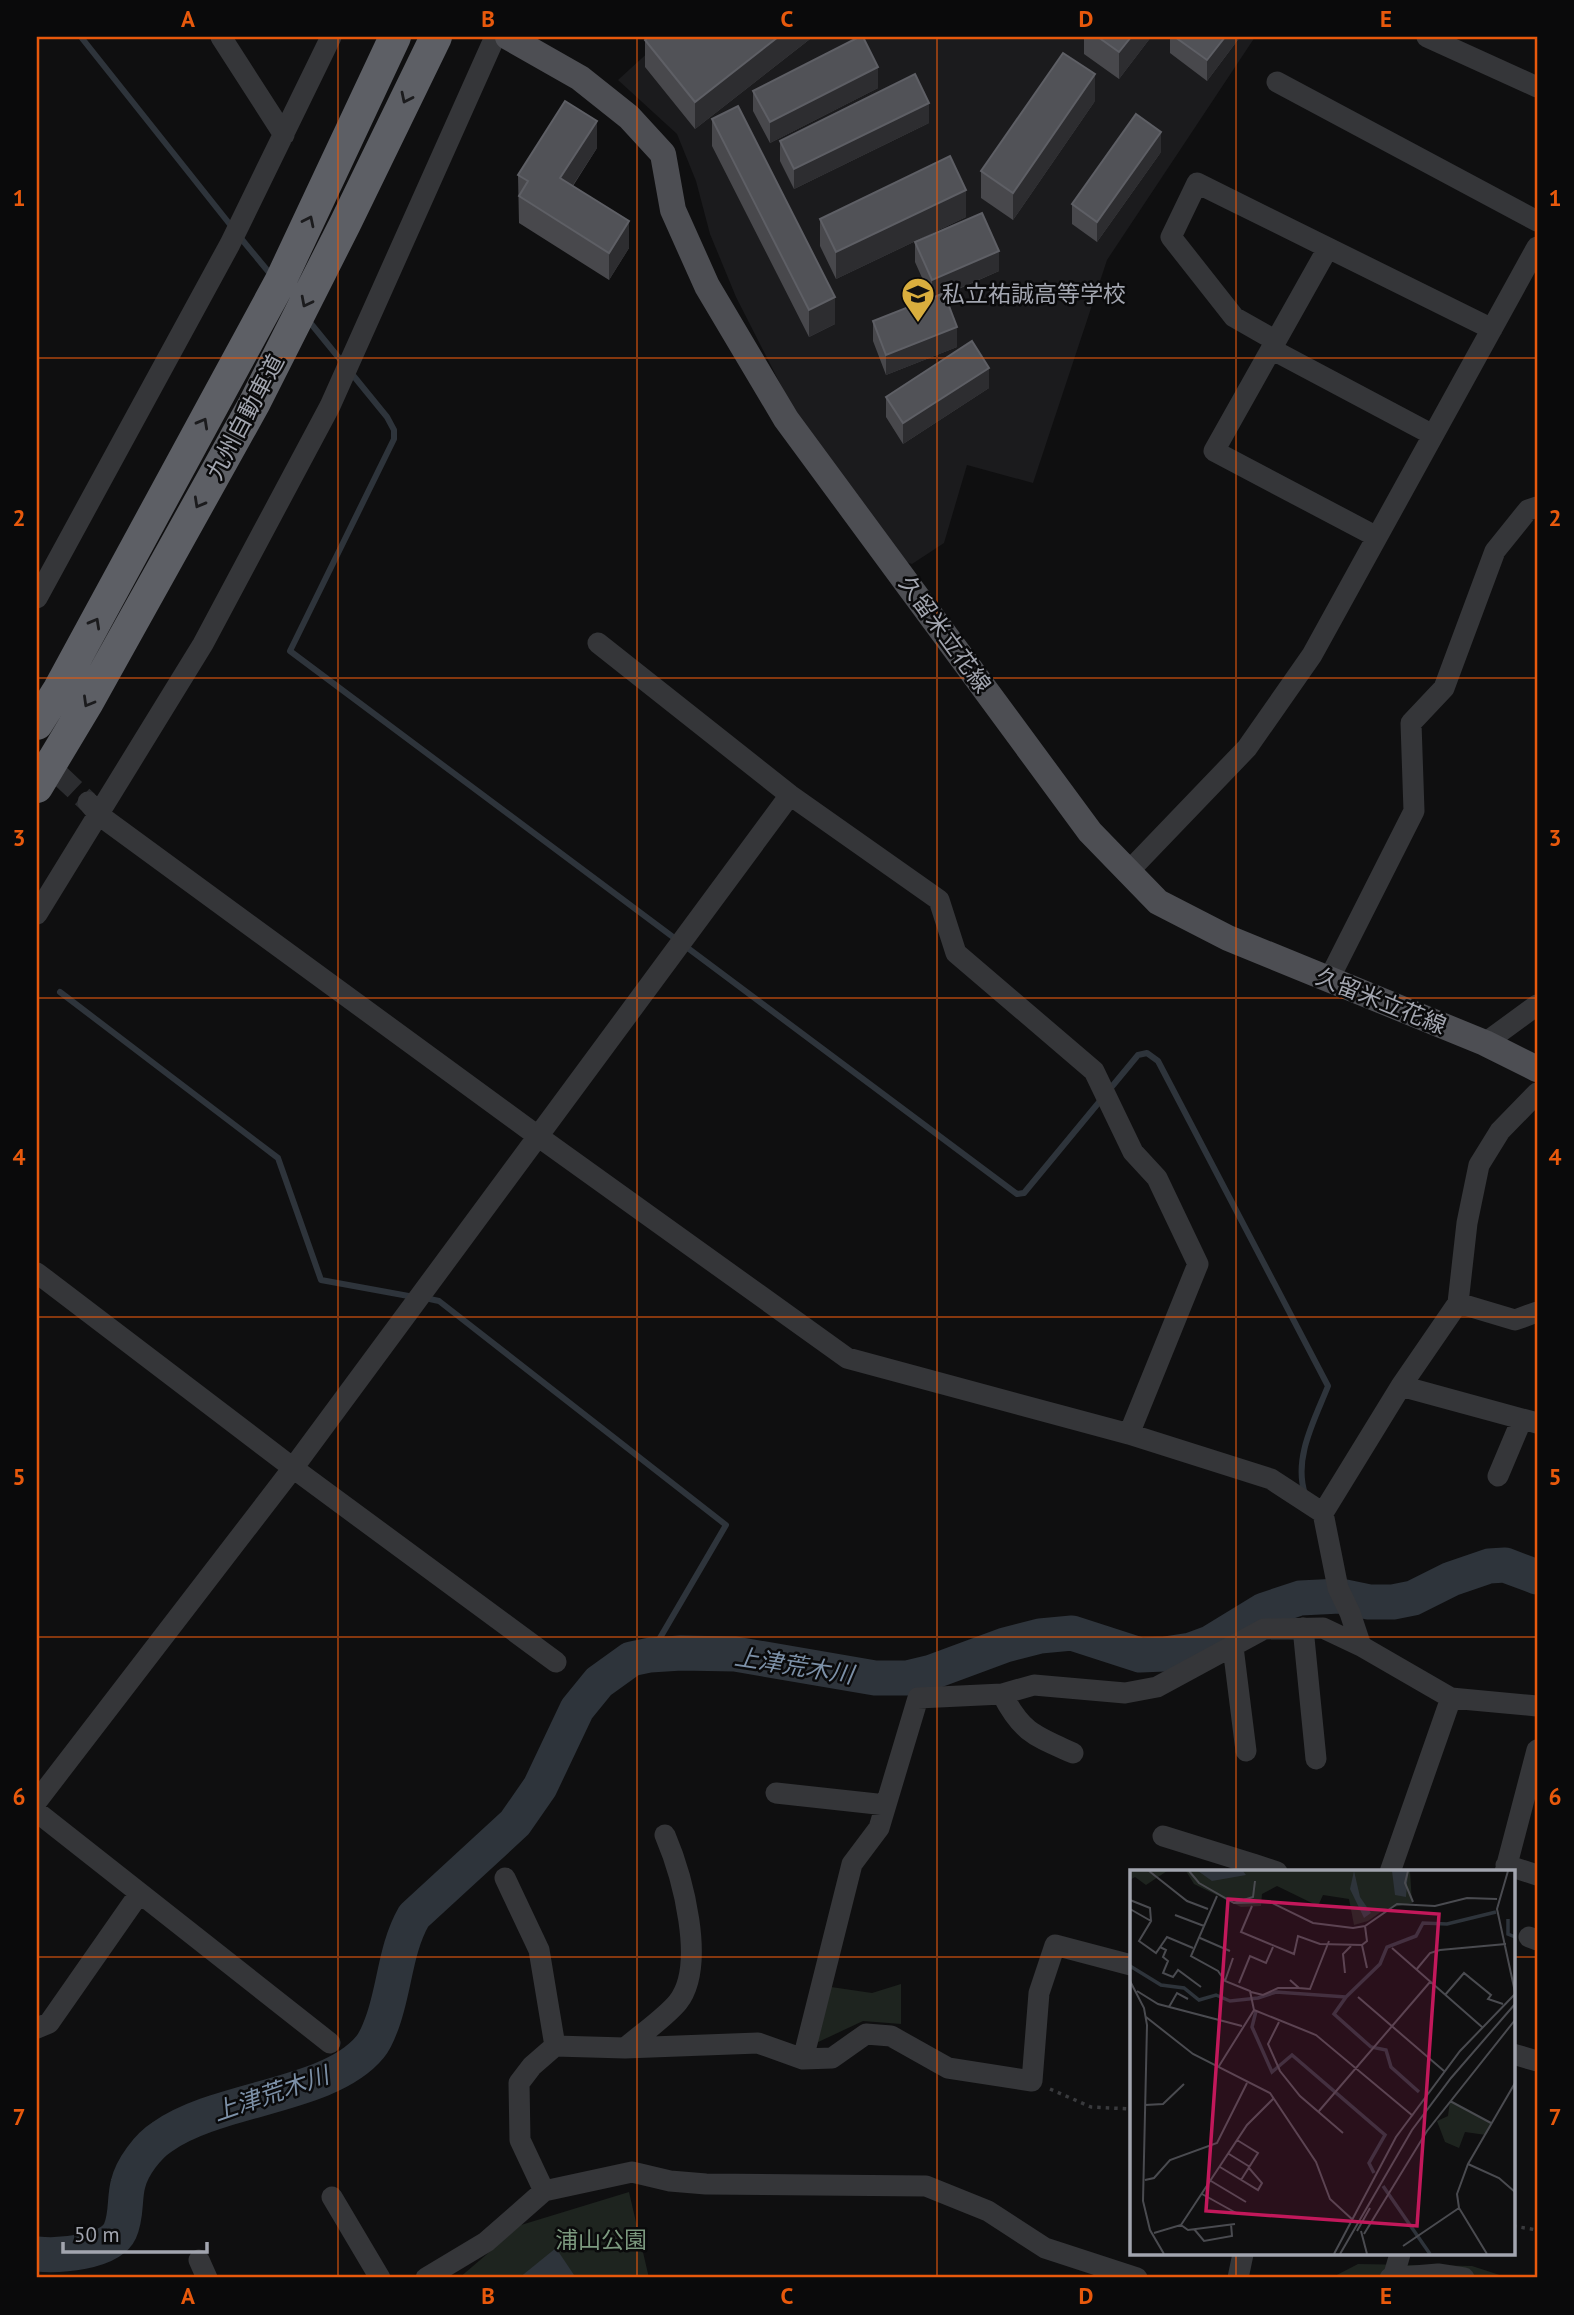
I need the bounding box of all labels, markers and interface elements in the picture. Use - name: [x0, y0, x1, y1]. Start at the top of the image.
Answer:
- text: A: [181, 4, 195, 33]
- text: B: [481, 4, 495, 33]
- text: C: [781, 4, 794, 33]
- text: D: [1079, 4, 1093, 33]
- text: E: [1380, 4, 1392, 33]
- one-way arrow: [401, 91, 415, 103]
- text: 1: [12, 183, 26, 212]
- text: 1: [1548, 183, 1562, 212]
- one-way arrow: [301, 216, 315, 228]
- school or university icon: 私立祐誠高等学校: [899, 275, 937, 324]
- place label: 私立祐誠高等学校: [942, 279, 1126, 308]
- one-way arrow: [300, 295, 314, 308]
- street label: 九州自動車道: [199, 349, 290, 484]
- one-way arrow: [195, 418, 209, 430]
- one-way arrow: [194, 496, 207, 509]
- text: 2: [12, 503, 26, 532]
- text: 2: [1548, 503, 1562, 532]
- street label: 久留米立花線: [893, 569, 998, 698]
- one-way arrow: [87, 617, 100, 630]
- one-way arrow: [83, 695, 96, 707]
- text: 3: [12, 823, 26, 852]
- text: 3: [1548, 823, 1562, 852]
- street label: 久留米立花線: [1312, 961, 1451, 1040]
- text: 4: [12, 1142, 26, 1171]
- text: 4: [1548, 1142, 1562, 1171]
- text: 5: [12, 1462, 26, 1491]
- text: 5: [1548, 1462, 1562, 1491]
- water label: 上津荒木川: [732, 1641, 859, 1691]
- text: 6: [12, 1782, 26, 1811]
- text: 6: [1548, 1782, 1562, 1811]
- inset map: [1130, 1870, 1514, 2256]
- water label: 上津荒木川: [209, 2058, 335, 2128]
- text: 7: [12, 2102, 26, 2131]
- text: 7: [1548, 2102, 1562, 2131]
- scale bar: [63, 2210, 206, 2254]
- text: 50 m: [74, 2221, 120, 2248]
- park label: 浦山公園: [555, 2225, 647, 2254]
- text: A: [181, 2281, 195, 2310]
- text: B: [481, 2281, 495, 2310]
- text: C: [781, 2281, 794, 2310]
- text: D: [1079, 2281, 1093, 2310]
- text: E: [1380, 2281, 1392, 2310]

